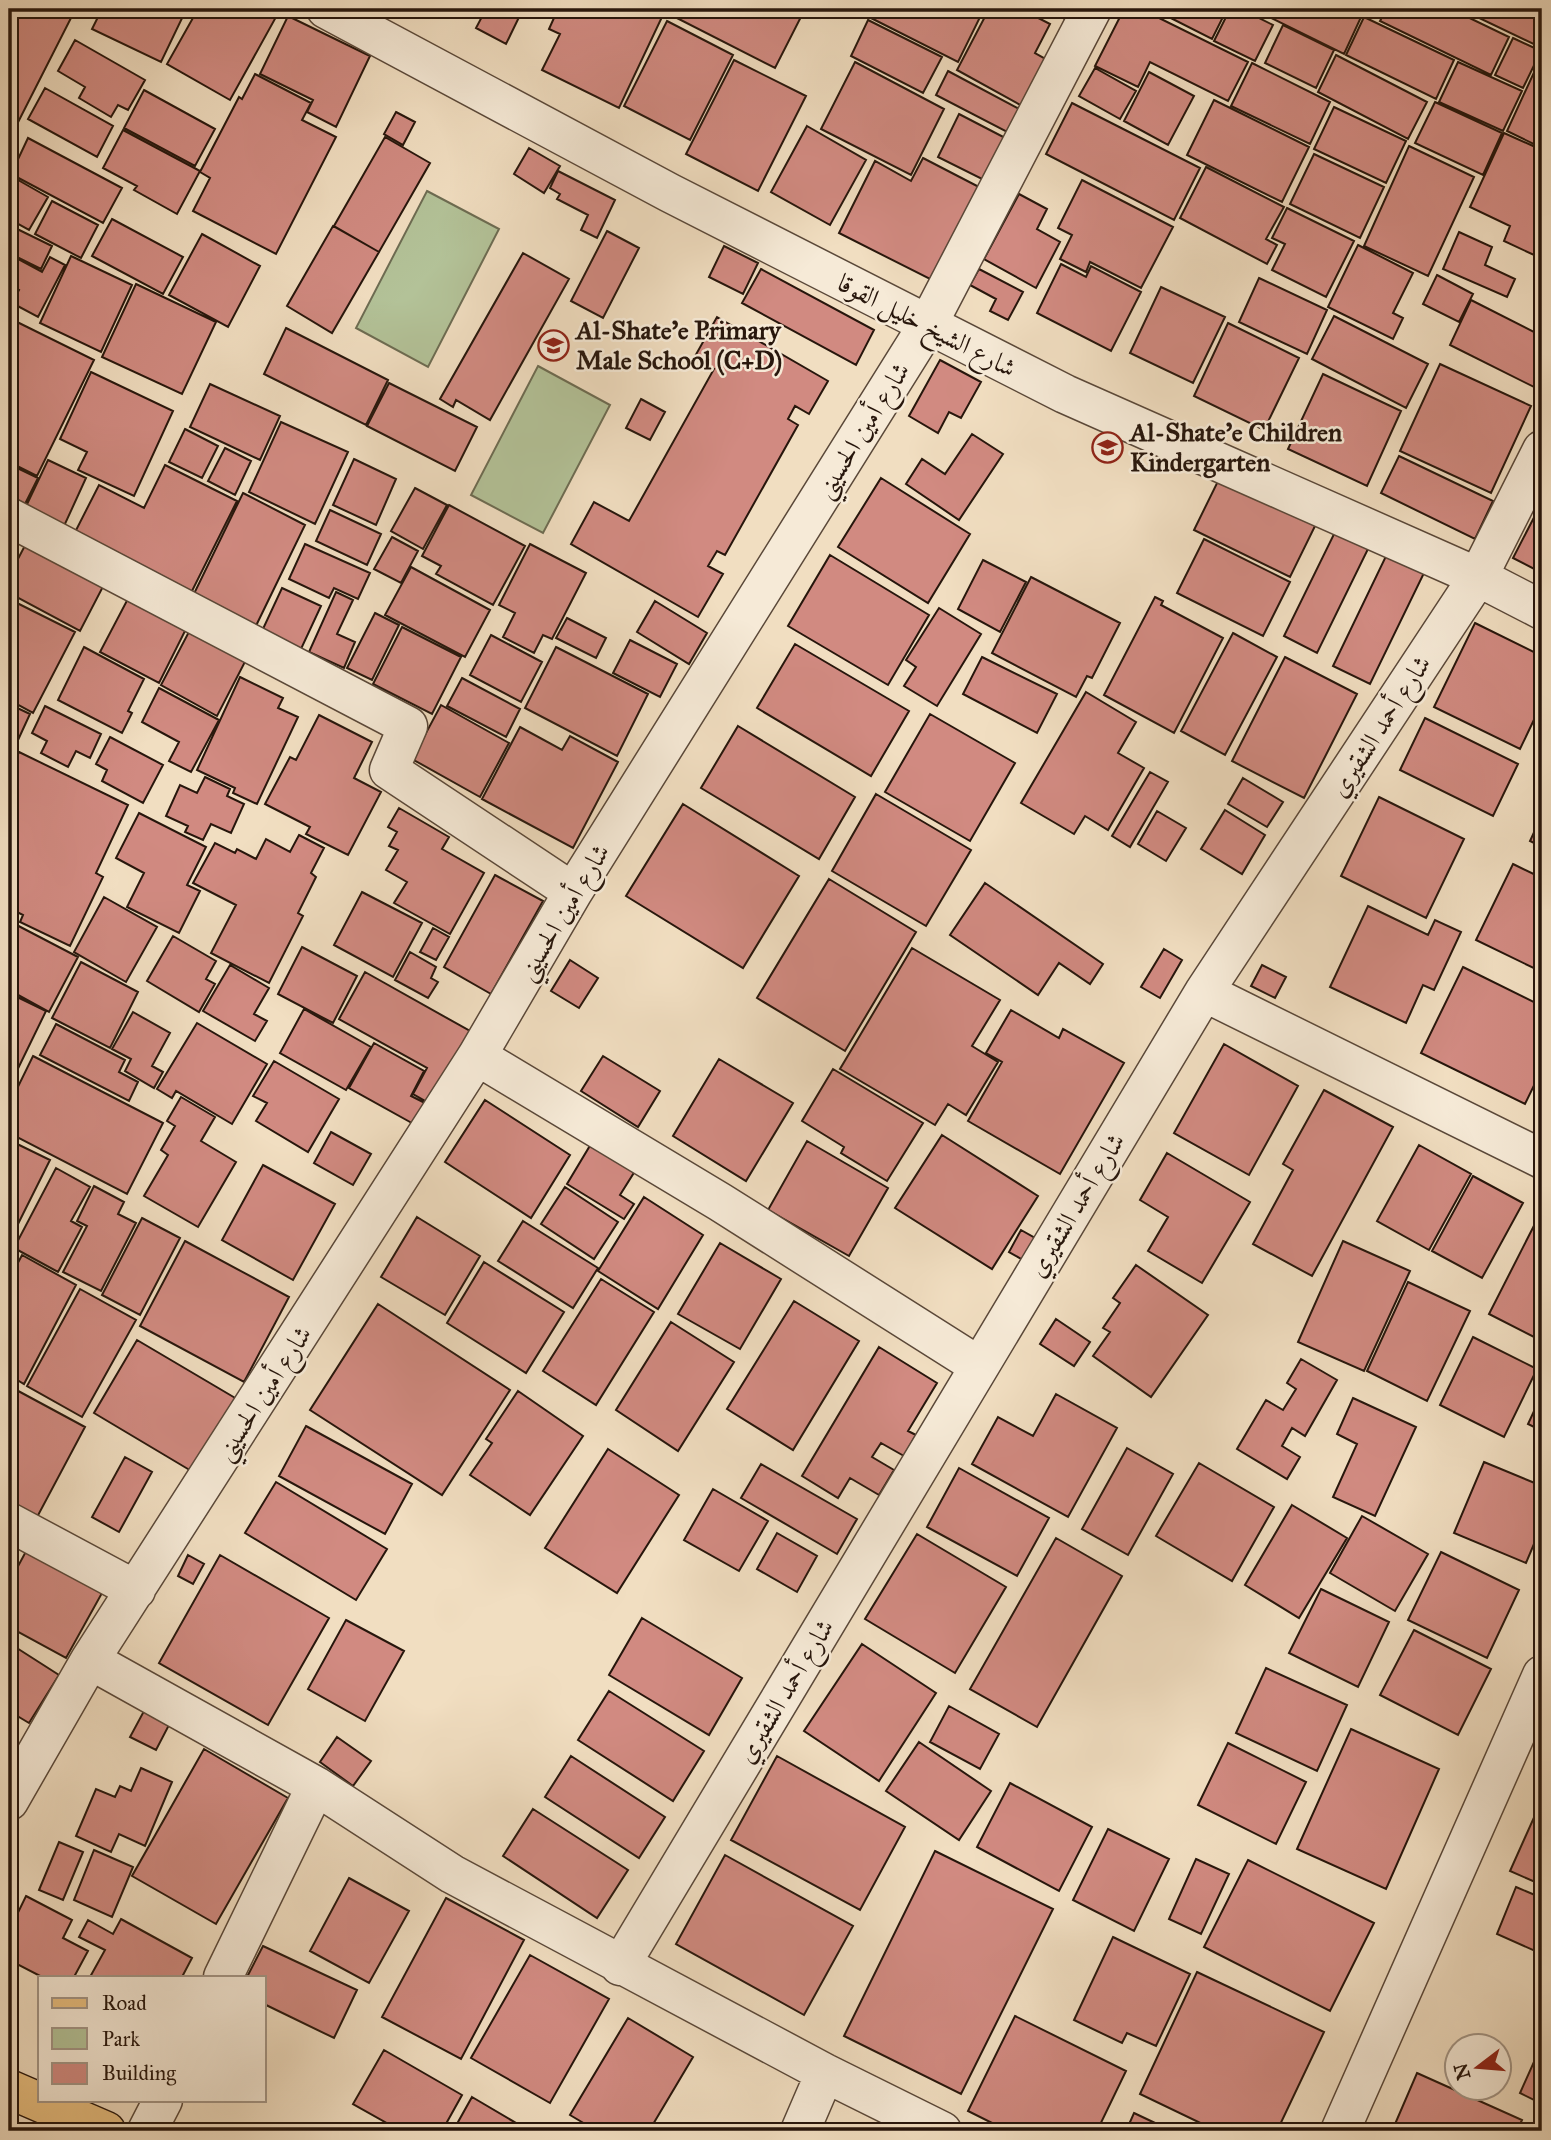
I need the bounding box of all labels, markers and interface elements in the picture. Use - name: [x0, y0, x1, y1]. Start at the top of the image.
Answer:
- street label: شارع الشيخ خليل القوقا: [829, 266, 1022, 391]
- place label: Al-Shate'e Primary Male School (C+D): [574, 314, 782, 377]
- school or university icon: Al-Shate'e Primary Male School (C+D): [536, 328, 570, 362]
- street label: شارع أمين الحسيني: [807, 356, 923, 508]
- place label: Al-Shate'e Children Kindergarten: [1128, 416, 1342, 479]
- school or university icon: Al-Shate'e Children Kindergarten: [1090, 430, 1124, 464]
- street label: شارع أحمد الشقيري: [1321, 649, 1443, 806]
- street label: شارع أمين الحسيني: [509, 837, 623, 991]
- street label: شارع أحمد الشقيري: [1020, 1127, 1137, 1286]
- street label: شارع أمين الحسيني: [207, 1319, 325, 1471]
- street label: شارع أحمد الشقيري: [729, 1613, 846, 1772]
- legend: [38, 1976, 266, 2102]
- text: Road: [102, 1990, 147, 2016]
- text: Park: [102, 2026, 140, 2052]
- north arrow: [1442, 2032, 1512, 2102]
- text: Building: [102, 2060, 176, 2086]
- text: N: [1449, 2061, 1475, 2082]

